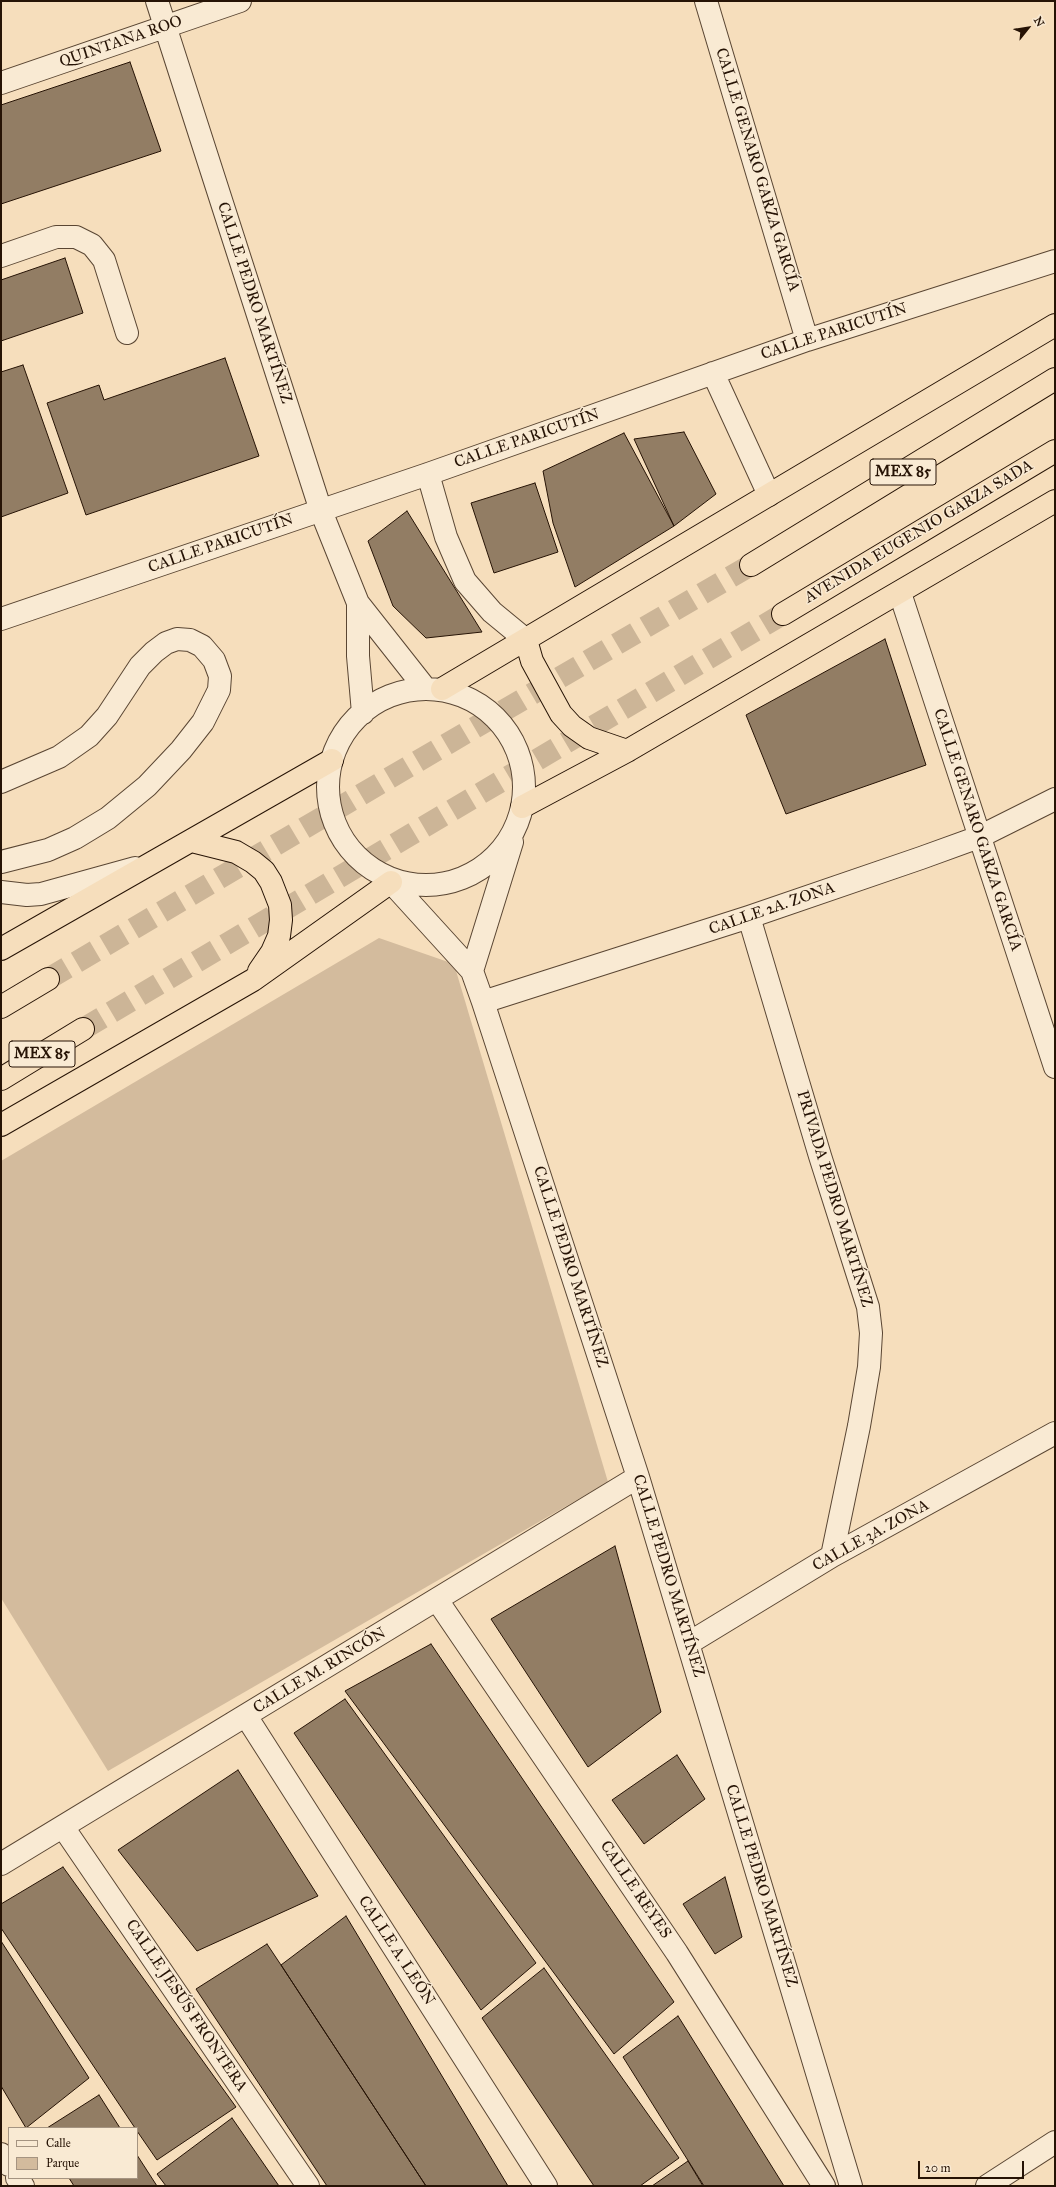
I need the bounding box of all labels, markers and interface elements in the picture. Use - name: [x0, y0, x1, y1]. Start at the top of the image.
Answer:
- north arrow: [1008, 8, 1048, 48]
- street label: QUINTANA ROO: [57, 12, 185, 72]
- text: N: [1031, 14, 1047, 29]
- street label: CALLE GENARO GARZA GARCÍA: [711, 46, 803, 294]
- street label: CALLE PEDRO MARTÍNEZ: [212, 200, 296, 406]
- street label: CALLE PARICUTÍN: [758, 299, 910, 365]
- street label: CALLE PARICUTÍN: [452, 405, 602, 473]
- street label: AVENIDA EUGENIO GARZA SADA: [801, 456, 1037, 608]
- road number: MEX 85: [870, 459, 936, 485]
- street label: CALLE PARICUTÍN: [146, 510, 296, 578]
- street label: CALLE GENARO GARZA GARCÍA: [929, 706, 1025, 954]
- street label: CALLE 2A. ZONA: [707, 878, 837, 940]
- road number: MEX 85: [9, 1041, 75, 1067]
- street label: PRIVADA PEDRO MARTÍNEZ: [792, 1088, 876, 1310]
- street label: CALLE PEDRO MARTÍNEZ: [528, 1164, 612, 1370]
- street label: CALLE PEDRO MARTÍNEZ: [628, 1472, 708, 1680]
- street label: CALLE 3A. ZONA: [809, 1496, 933, 1576]
- street label: CALLE M. RINCÓN: [250, 1624, 390, 1718]
- street label: CALLE PEDRO MARTÍNEZ: [721, 1782, 801, 1990]
- street label: CALLE REYES: [595, 1837, 675, 1943]
- street label: CALLE A. LEÓN: [353, 1893, 439, 2009]
- street label: CALLE JESÚS FRONTERA: [121, 1916, 251, 2096]
- legend: [8, 2127, 138, 2179]
- text: Calle: [46, 2136, 71, 2150]
- scale bar: [920, 2153, 1026, 2179]
- text: Parque: [46, 2156, 79, 2170]
- text: 20 m: [925, 2161, 951, 2175]

